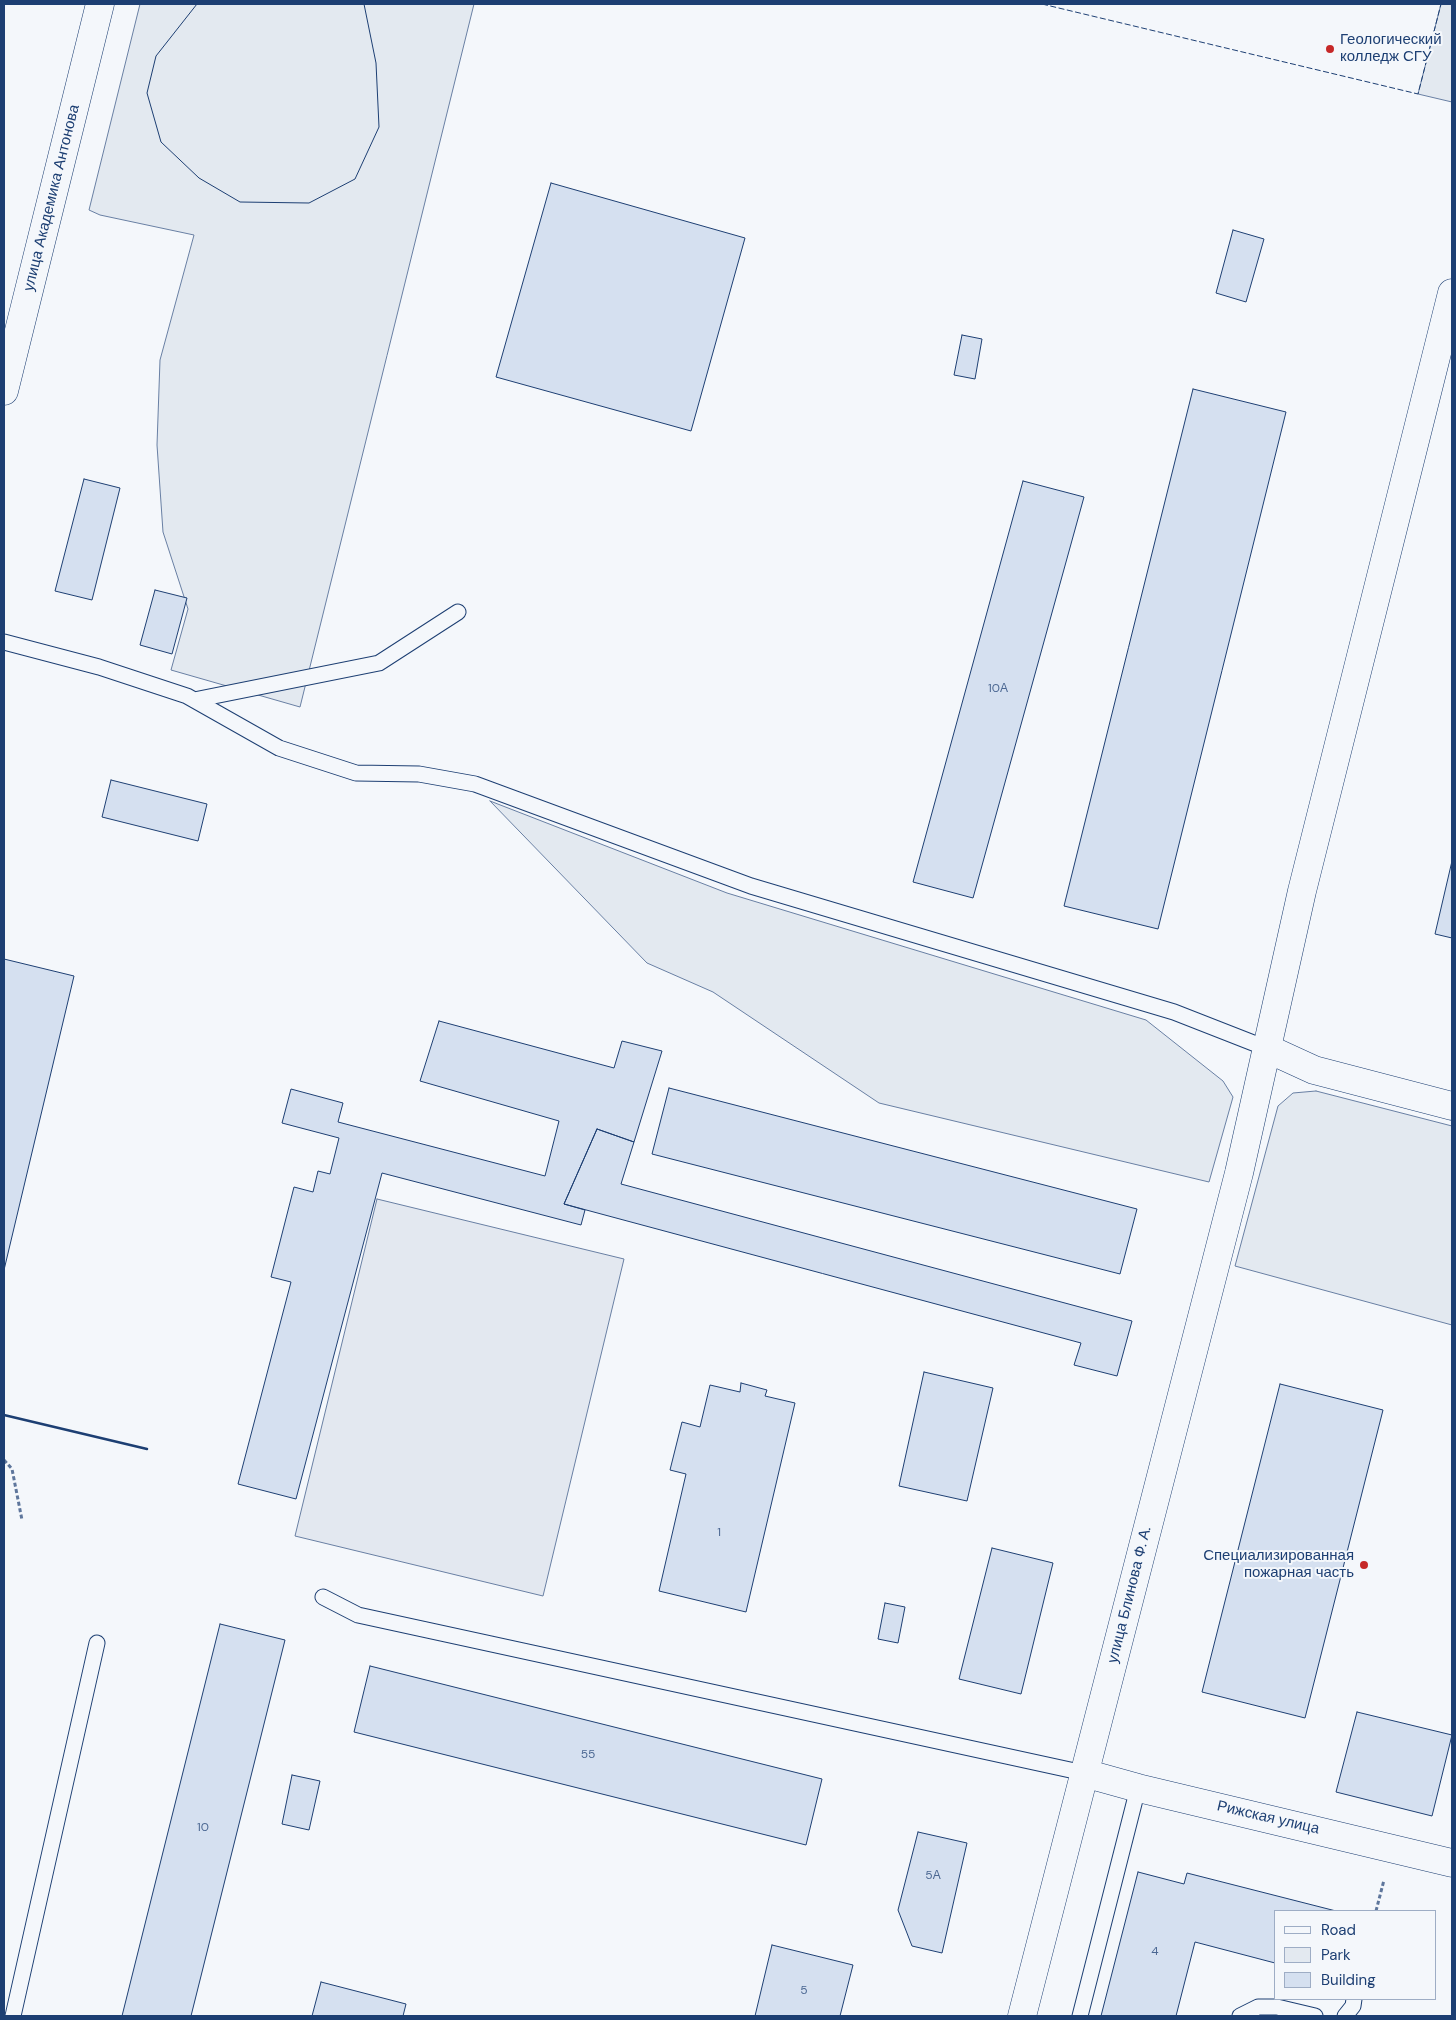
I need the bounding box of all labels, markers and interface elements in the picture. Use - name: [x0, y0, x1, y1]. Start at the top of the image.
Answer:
- place label: Геологический колледж СГУ: [1340, 31, 1442, 66]
- marker: Геологический колледж СГУ: [1324, 43, 1336, 55]
- street label: улица Академика Антонова: [20, 103, 84, 293]
- house number: 10А: [988, 682, 1008, 696]
- street label: улица Блинова Ф. А.: [1104, 1525, 1156, 1665]
- house number: 1: [717, 1526, 721, 1540]
- place label: Специализированная пожарная часть: [1203, 1547, 1354, 1582]
- marker: Специализированная пожарная часть: [1358, 1559, 1370, 1571]
- house number: 55: [581, 1748, 595, 1762]
- street label: Рижская улица: [1215, 1797, 1321, 1839]
- house number: 10: [197, 1821, 209, 1835]
- house number: 5А: [925, 1869, 941, 1883]
- legend: [1274, 1910, 1436, 2000]
- text: Road: [1321, 1920, 1356, 1940]
- house number: 4: [1151, 1945, 1159, 1959]
- text: Park: [1321, 1945, 1351, 1965]
- text: Building: [1321, 1970, 1376, 1990]
- house number: 5: [800, 1984, 808, 1998]

